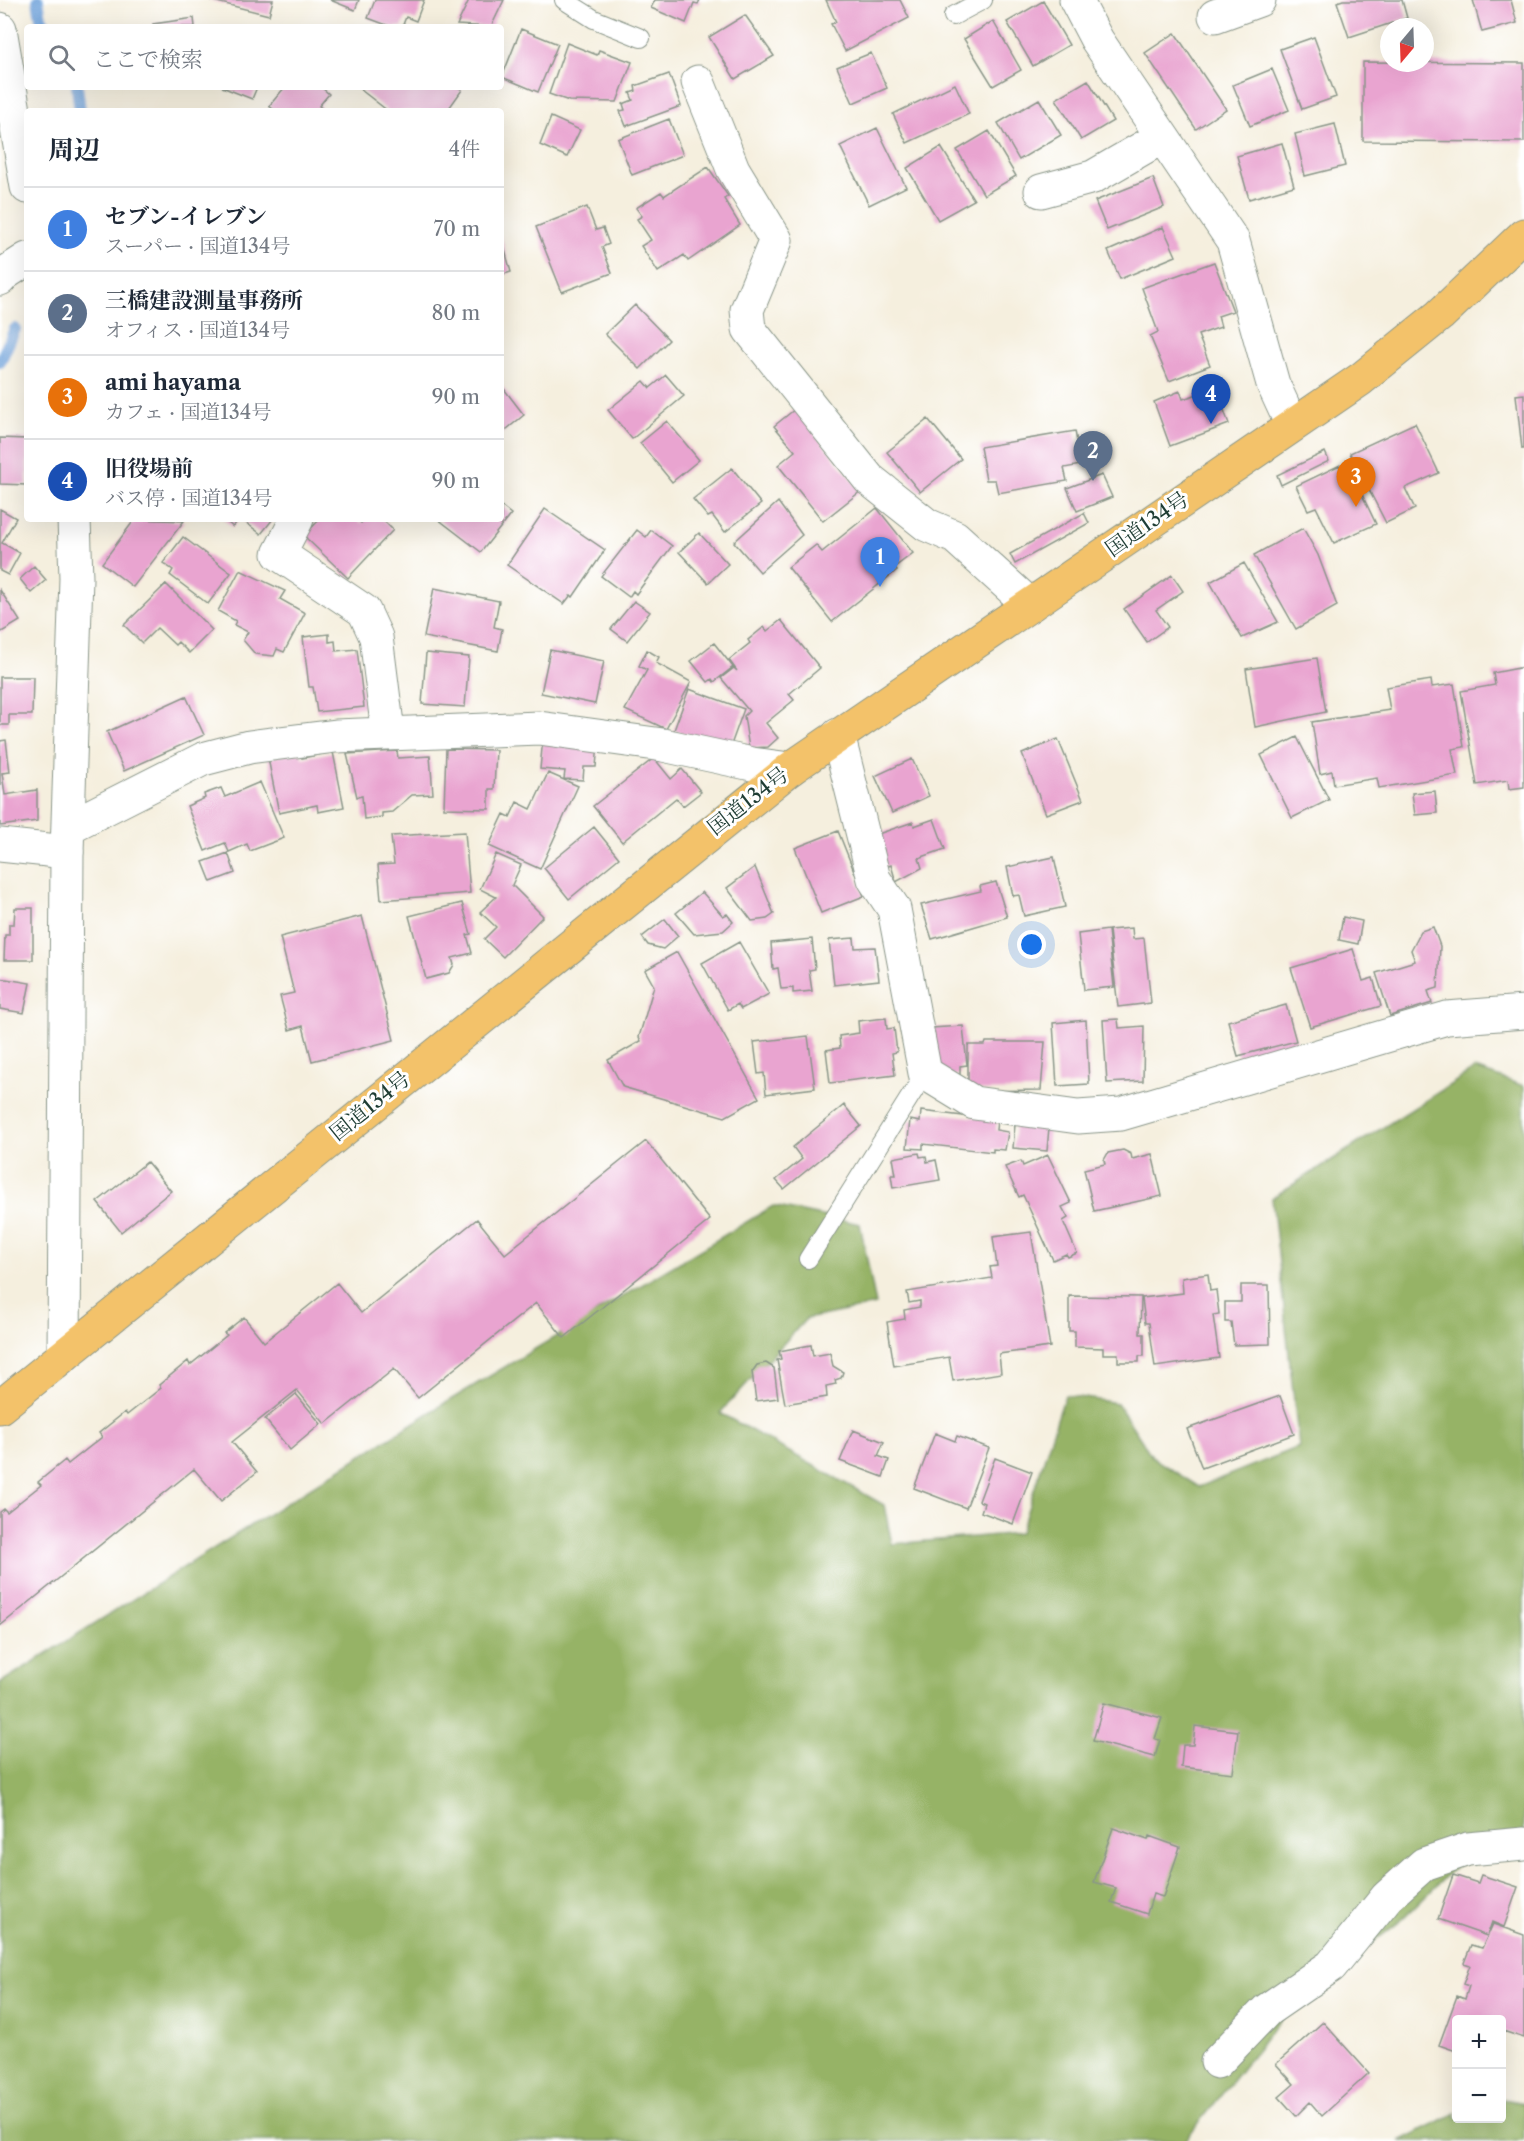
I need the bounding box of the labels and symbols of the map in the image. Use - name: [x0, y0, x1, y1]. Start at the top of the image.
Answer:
- north arrow: [1380, 18, 1434, 72]
- pin: 4: [1192, 374, 1230, 424]
- pin: 2: [1074, 432, 1112, 481]
- pin: 3: [1336, 458, 1376, 507]
- street label: 国道134号: [1100, 486, 1193, 561]
- pin: 1: [860, 538, 900, 587]
- street label: 国道134号: [702, 761, 793, 840]
- your location: [1017, 930, 1046, 959]
- street label: 国道134号: [325, 1066, 415, 1145]

